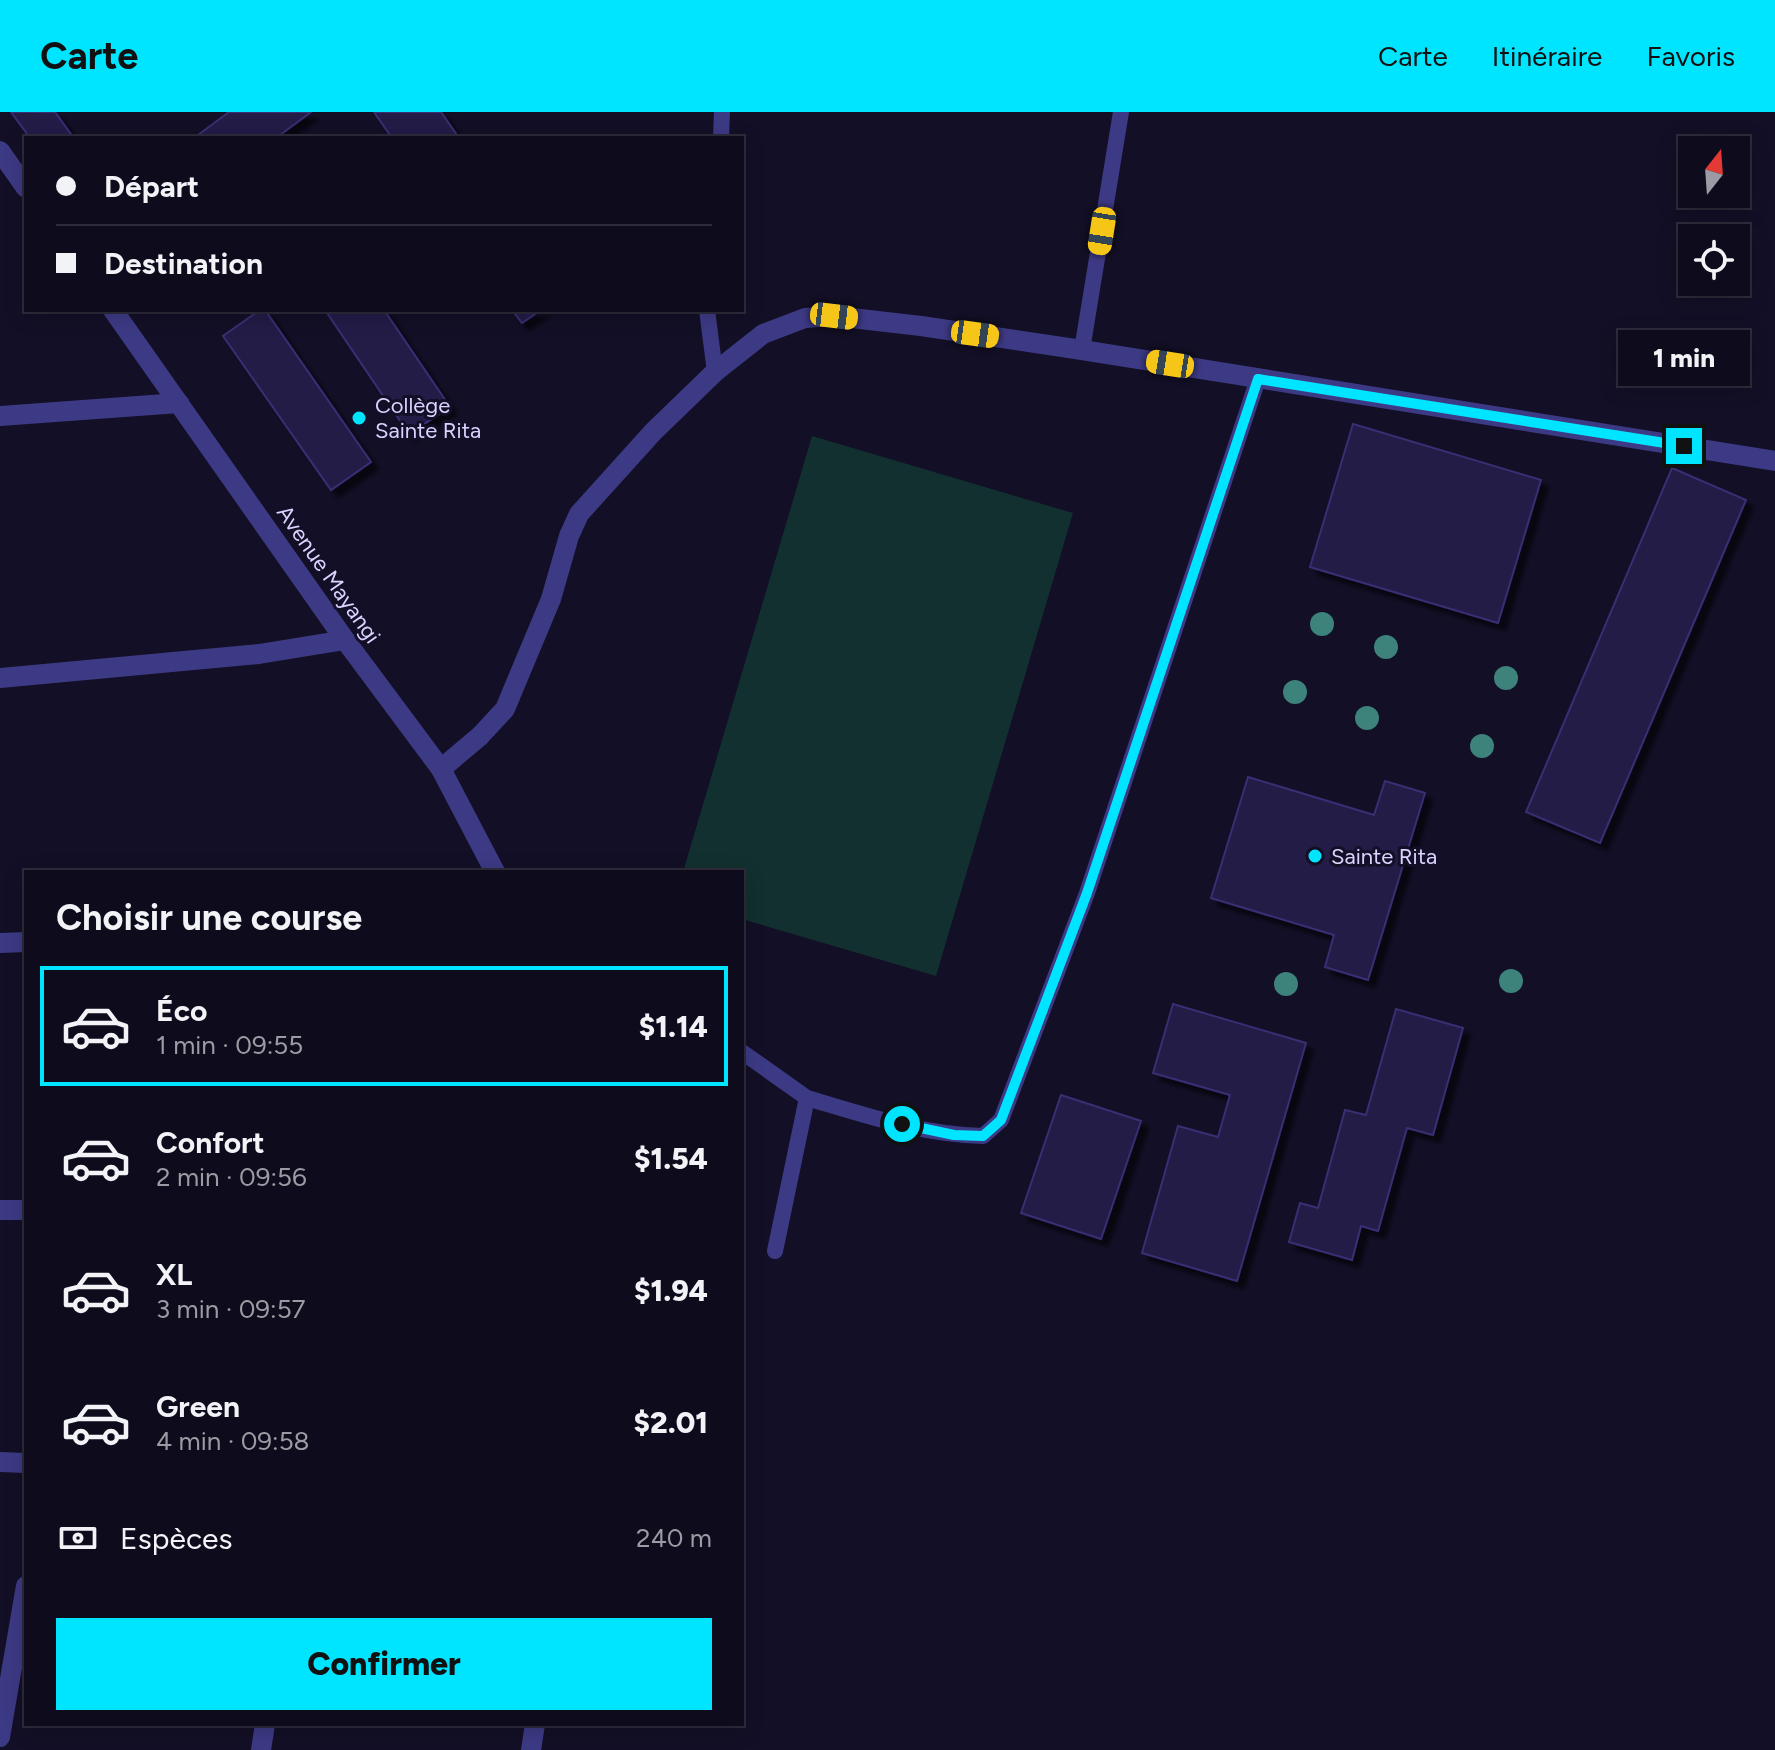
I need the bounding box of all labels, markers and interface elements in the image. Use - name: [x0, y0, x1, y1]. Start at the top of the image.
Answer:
- text: Carte: [40, 33, 138, 79]
- text: Carte: [1378, 39, 1448, 73]
- text: Itinéraire: [1492, 39, 1602, 73]
- text: Favoris: [1646, 39, 1735, 73]
- north arrow: [1678, 136, 1750, 208]
- map controls: [1678, 136, 1750, 296]
- text: Départ: [104, 168, 199, 205]
- car: [1086, 205, 1118, 257]
- button: locate: [1678, 224, 1750, 296]
- text: Destination: [104, 245, 263, 282]
- car: [809, 301, 859, 331]
- car: [950, 319, 1000, 349]
- callout: 1 min: [1618, 330, 1750, 386]
- text: 1 min: [1653, 342, 1715, 374]
- car: [1144, 348, 1196, 380]
- place label: Collège Sainte Rita: [375, 392, 481, 444]
- marker: Collège Sainte Rita: [350, 409, 368, 427]
- route end: [1666, 428, 1702, 464]
- street label: Avenue Mayangi: [271, 500, 386, 649]
- place label: Sainte Rita: [1331, 843, 1437, 870]
- marker: Sainte Rita: [1306, 847, 1324, 865]
- text: Choisir une course: [56, 896, 362, 939]
- icon: car: [60, 990, 132, 1062]
- text: Éco: [156, 992, 207, 1029]
- text: $1.14: [639, 1008, 708, 1045]
- text: 1 min · 09:55: [156, 1029, 303, 1061]
- route start: [884, 1106, 920, 1142]
- icon: car: [60, 1122, 132, 1194]
- text: Confort: [156, 1124, 265, 1161]
- text: $1.54: [634, 1140, 708, 1177]
- text: 2 min · 09:56: [156, 1161, 307, 1193]
- icon: car: [60, 1254, 132, 1326]
- text: XL: [156, 1256, 192, 1293]
- text: $1.94: [634, 1272, 708, 1309]
- text: 3 min · 09:57: [156, 1293, 306, 1325]
- icon: car: [60, 1386, 132, 1458]
- text: Green: [156, 1388, 240, 1425]
- text: $2.01: [634, 1404, 708, 1441]
- text: 4 min · 09:58: [156, 1425, 310, 1457]
- icon: cash: [56, 1516, 100, 1560]
- text: Espèces: [120, 1520, 232, 1557]
- text: 240 m: [636, 1522, 712, 1554]
- button: Confirmer: [56, 1618, 712, 1710]

